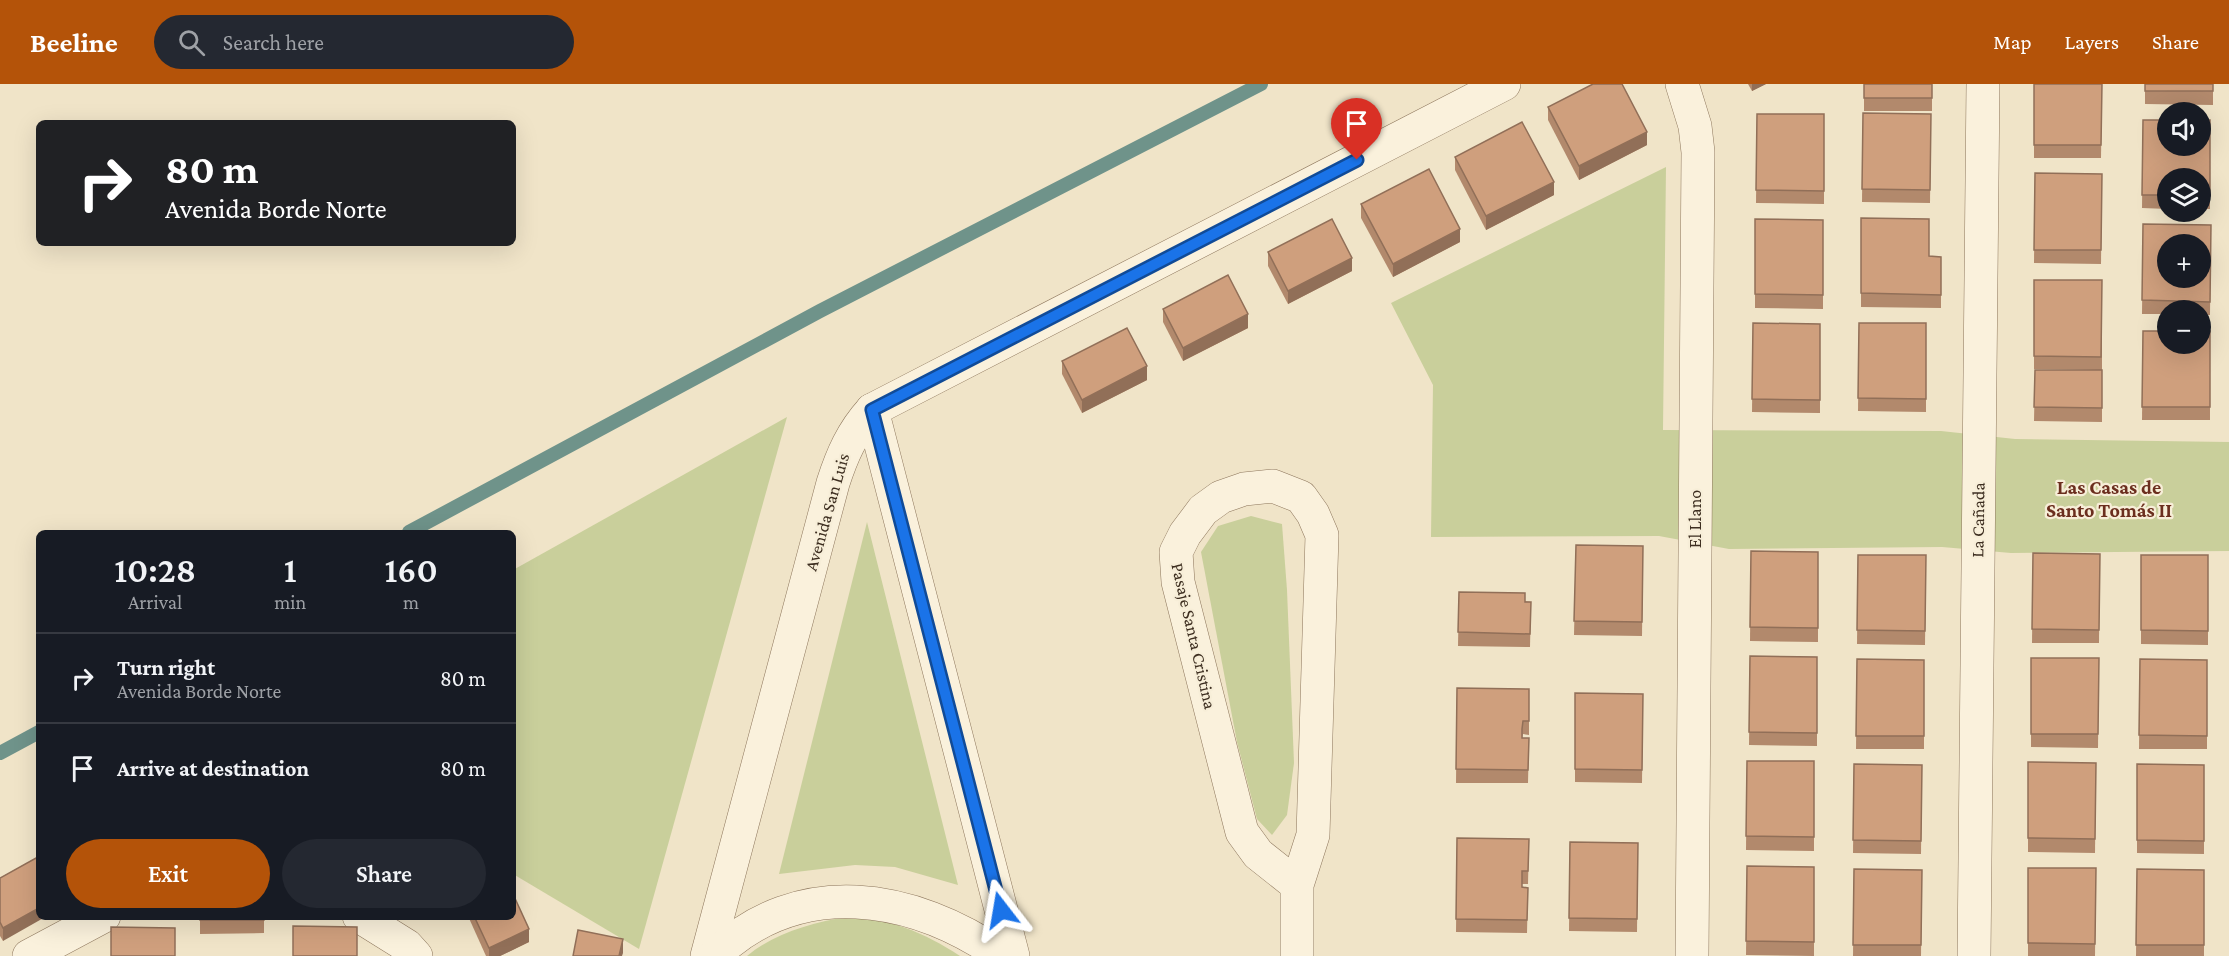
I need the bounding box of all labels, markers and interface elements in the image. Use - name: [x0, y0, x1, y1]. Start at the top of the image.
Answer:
- search box: [154, 15, 574, 69]
- icon: search: [175, 26, 208, 59]
- text: Beeline: [30, 27, 118, 58]
- text: Search here: [223, 30, 324, 55]
- text: Map: [1993, 30, 2032, 54]
- text: Layers: [2065, 30, 2119, 54]
- text: Share: [2152, 30, 2199, 54]
- pin: [1331, 98, 1382, 160]
- map controls: [2157, 102, 2211, 354]
- button: sound: [2157, 102, 2211, 156]
- icon: arrive: [1340, 107, 1373, 140]
- icon: right: [66, 144, 144, 222]
- text: 80 m: [165, 145, 259, 192]
- button: layers: [2157, 168, 2211, 222]
- text: Avenida Borde Norte: [165, 194, 387, 224]
- button: +: [2157, 234, 2211, 288]
- button: −: [2157, 300, 2211, 354]
- street label: Avenida San Luis: [801, 451, 853, 573]
- district label: Las Casas de Santo Tomás II: [2046, 476, 2172, 521]
- street label: La Cañada: [1967, 482, 1989, 558]
- street label: El Llano: [1685, 490, 1705, 548]
- text: 10:28: [114, 550, 196, 590]
- text: 1: [284, 550, 297, 590]
- text: 160: [385, 550, 438, 590]
- street label: Pasaje Santa Cristina: [1166, 561, 1221, 711]
- text: Arrival: [128, 591, 182, 613]
- text: min: [274, 591, 306, 613]
- text: m: [403, 591, 419, 613]
- text: Turn right: [117, 655, 215, 680]
- icon: right: [66, 662, 99, 695]
- text: 80 m: [440, 666, 486, 691]
- text: Avenida Borde Norte: [117, 680, 281, 702]
- icon: arrive: [66, 752, 99, 785]
- text: Arrive at destination: [117, 756, 309, 781]
- text: 80 m: [440, 756, 486, 781]
- button: Exit: [66, 839, 270, 908]
- button: Share: [282, 839, 486, 908]
- position arrow: [969, 878, 1033, 942]

